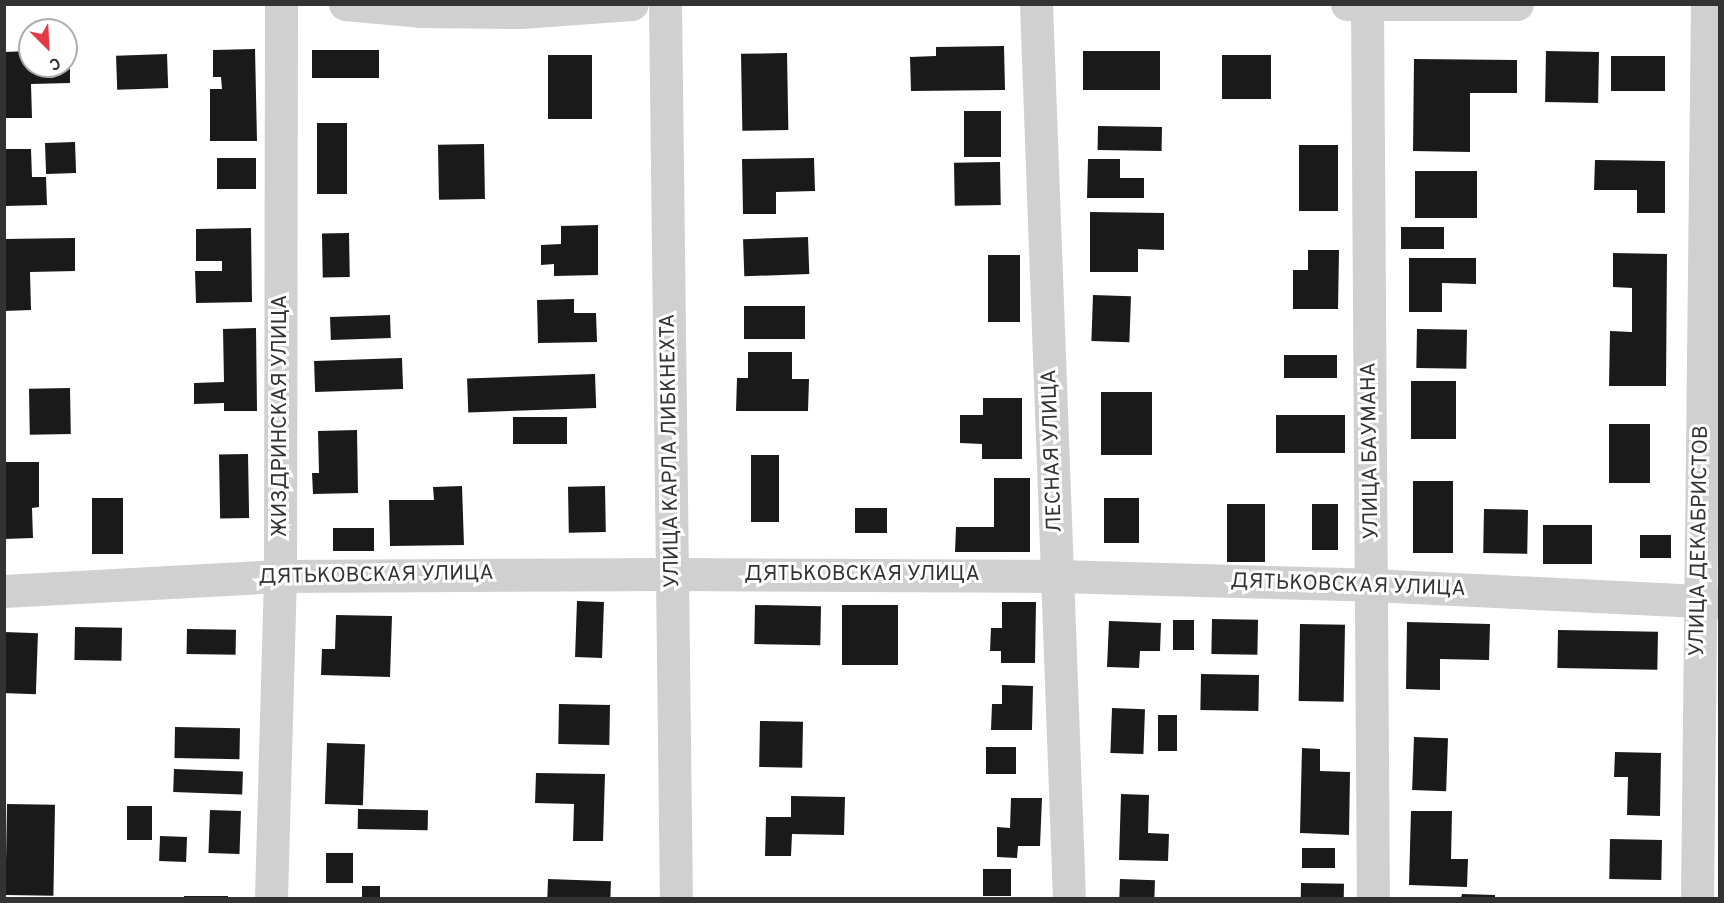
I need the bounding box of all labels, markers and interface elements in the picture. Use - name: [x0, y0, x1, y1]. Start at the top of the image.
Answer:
- north arrow: [18, 18, 78, 78]
- text: С: [46, 51, 63, 74]
- street label: ЖИЗДРИНСКАЯ УЛИЦА: [268, 295, 294, 537]
- street label: УЛИЦА КАРЛА ЛИБКНЕХТА: [656, 313, 686, 589]
- street label: УЛИЦА БАУМАНА: [1357, 362, 1385, 540]
- street label: ЛЕСНАЯ УЛИЦА: [1038, 369, 1068, 533]
- street label: УЛИЦА ДЕКАБРИСТОВ: [1685, 425, 1715, 657]
- street label: ДЯТЬКОВСКАЯ УЛИЦА: [258, 561, 494, 591]
- street label: ДЯТЬКОВСКАЯ УЛИЦА: [744, 562, 980, 588]
- street label: ДЯТЬКОВСКАЯ УЛИЦА: [1230, 569, 1466, 603]

